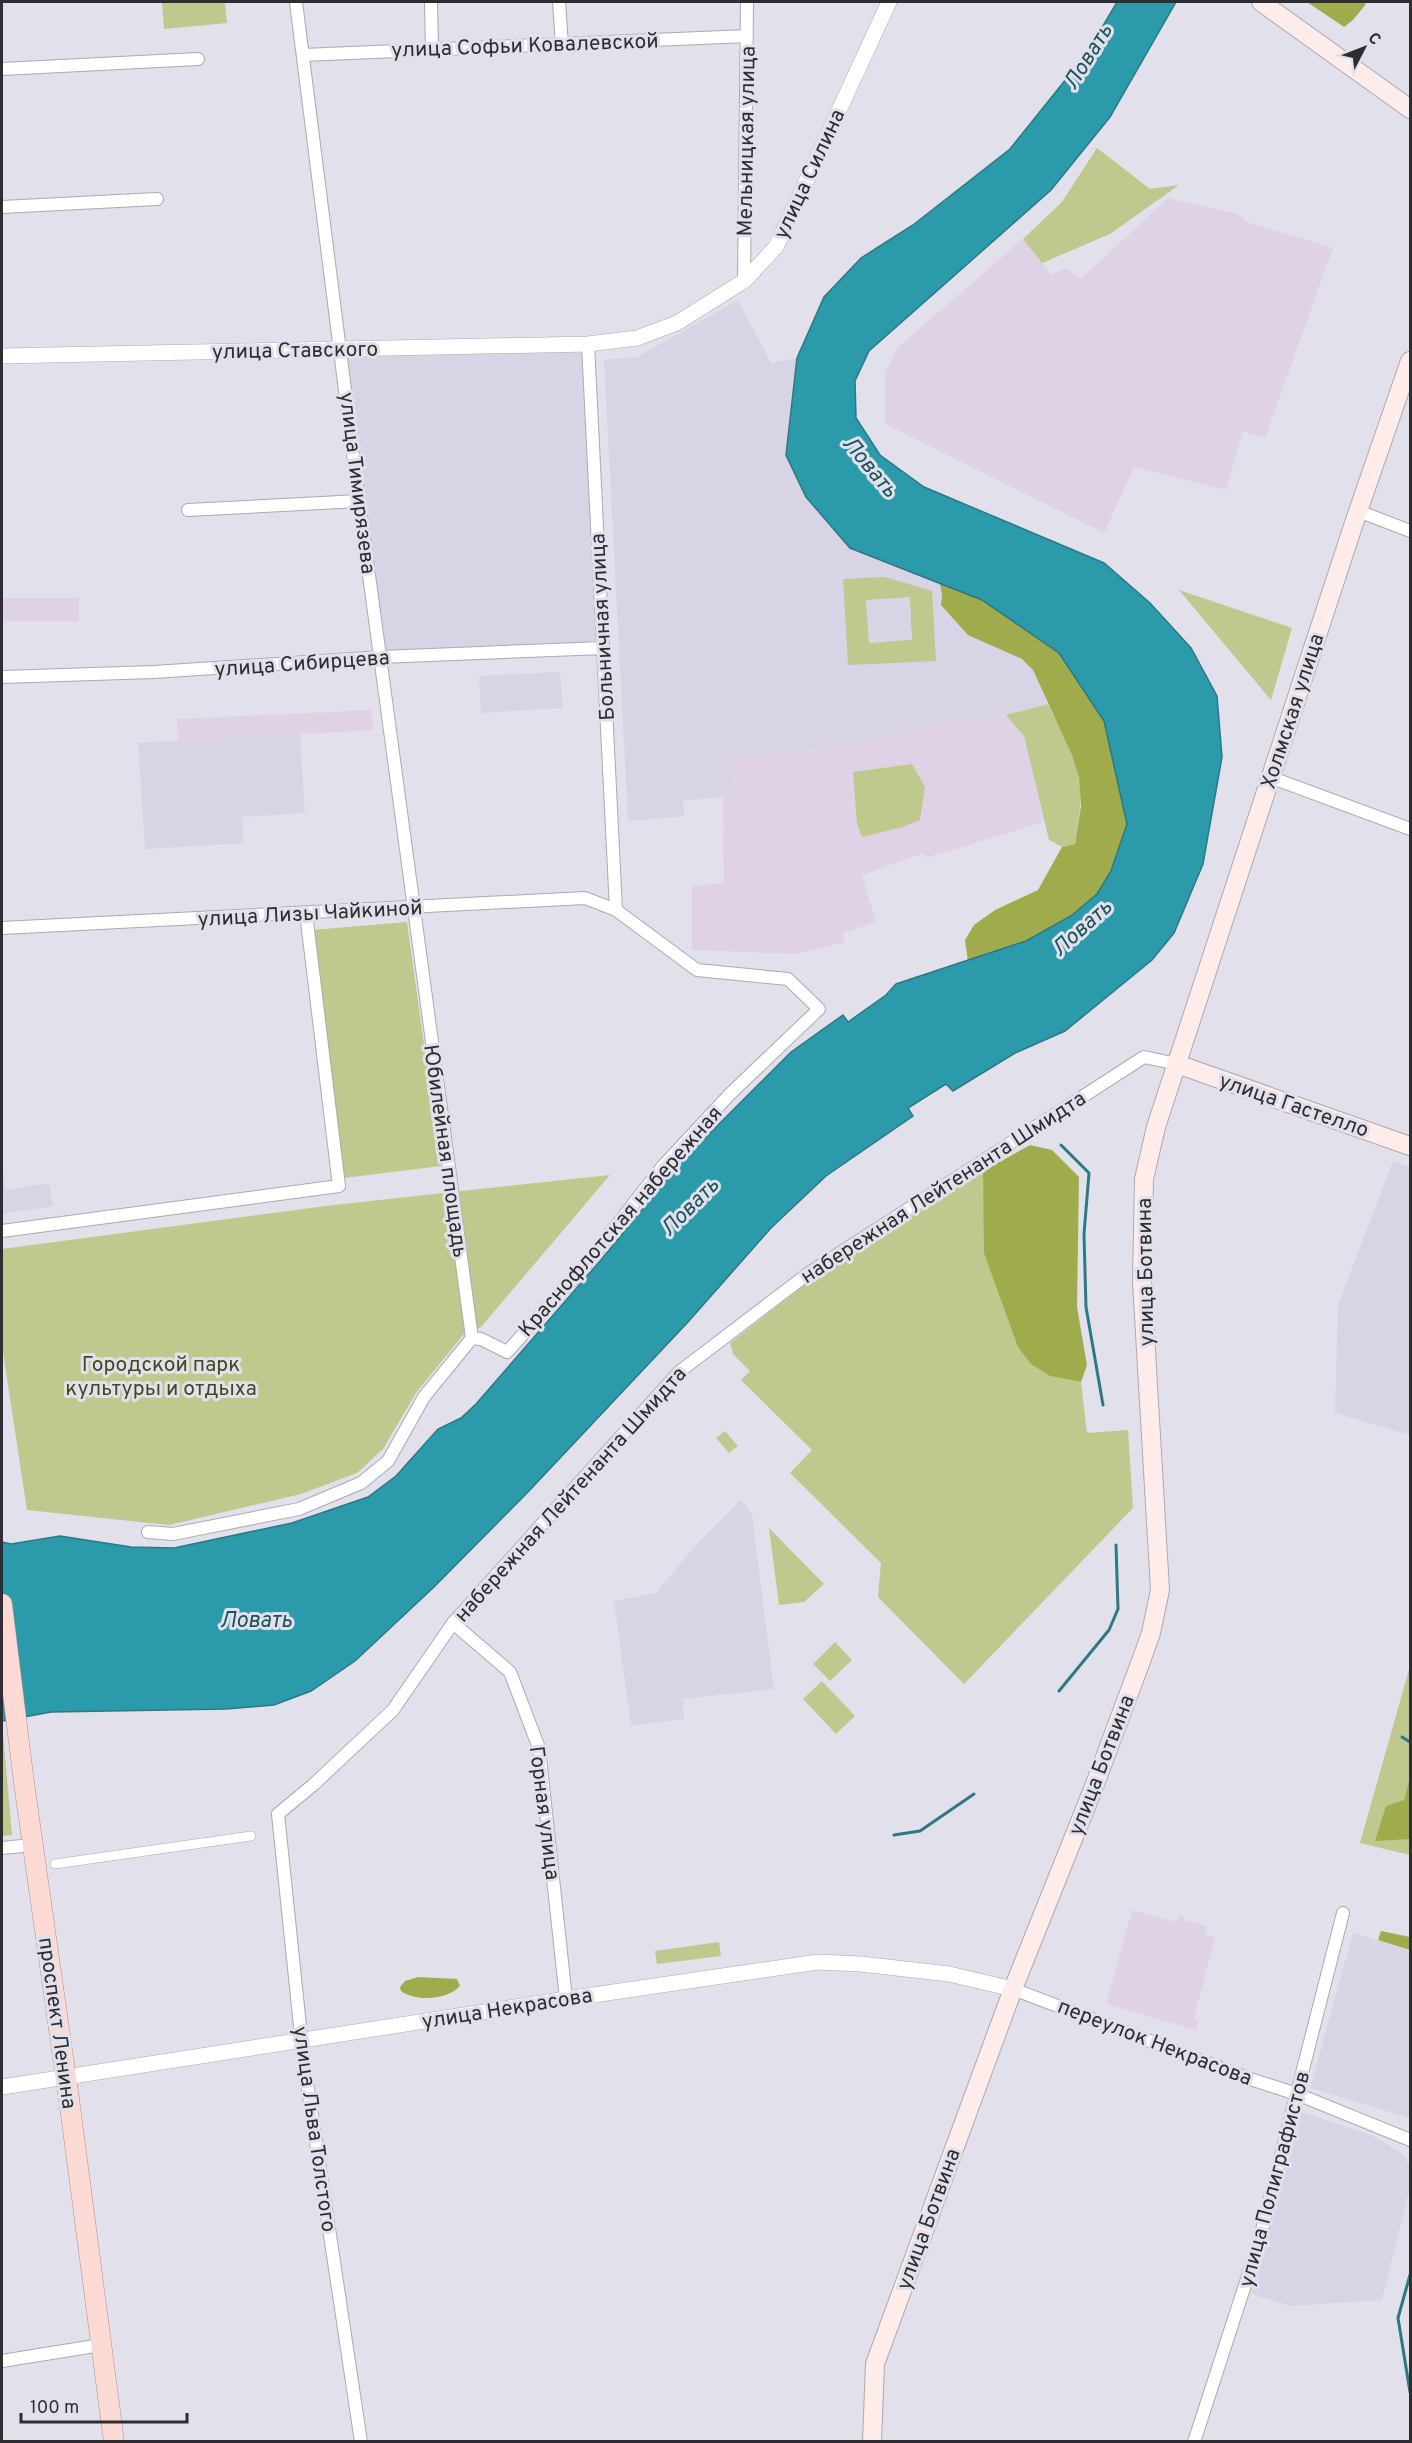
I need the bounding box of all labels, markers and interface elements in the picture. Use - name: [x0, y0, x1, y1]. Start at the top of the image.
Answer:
- north arrow: [1334, 18, 1394, 78]
- water label: Ловать: [1059, 20, 1120, 95]
- street label: улица Софьи Ковалевской: [391, 28, 659, 65]
- text: С: [1363, 29, 1385, 50]
- street label: Мельницкая улица: [732, 45, 763, 237]
- street label: улица Силина: [768, 105, 852, 244]
- street label: улица Ставского: [212, 337, 378, 366]
- street label: улица Тимирязева: [332, 391, 381, 576]
- water label: Ловать: [835, 431, 903, 504]
- street label: Больничная улица: [585, 533, 622, 721]
- street label: Холмская улица: [1256, 630, 1331, 793]
- street label: улица Сибирцева: [214, 645, 390, 684]
- street label: улица Лизы Чайкиной: [197, 895, 423, 934]
- water label: Ловать: [1047, 895, 1119, 963]
- street label: Юбилейная площадь: [416, 1043, 473, 1260]
- street label: улица Гастелло: [1215, 1068, 1372, 1145]
- street label: набережная Лейтенанта Шмидта: [796, 1086, 1092, 1291]
- street label: Краснофлотская набережная: [513, 1101, 729, 1343]
- water label: Ловать: [656, 1173, 726, 1243]
- street label: улица Ботвина: [1132, 1197, 1161, 1346]
- park label: Городской парк культуры и отдыха: [65, 1352, 257, 1403]
- street label: набережная Лейтенанта Шмидта: [449, 1362, 693, 1628]
- water label: Ловать: [220, 1608, 292, 1635]
- street label: улица Ботвина: [1063, 1691, 1142, 1840]
- street label: Горная улица: [522, 1745, 565, 1882]
- street label: проспект Ленина: [31, 1936, 82, 2111]
- street label: улица Некрасова: [420, 1983, 594, 2036]
- street label: переулок Некрасова: [1053, 1994, 1256, 2093]
- street label: улица Льва Толстого: [286, 2025, 341, 2234]
- street label: улица Полиграфистов: [1234, 2068, 1317, 2291]
- street label: улица Ботвина: [891, 2145, 967, 2294]
- scale bar: [21, 2386, 188, 2424]
- text: 100 m: [30, 2397, 79, 2420]

